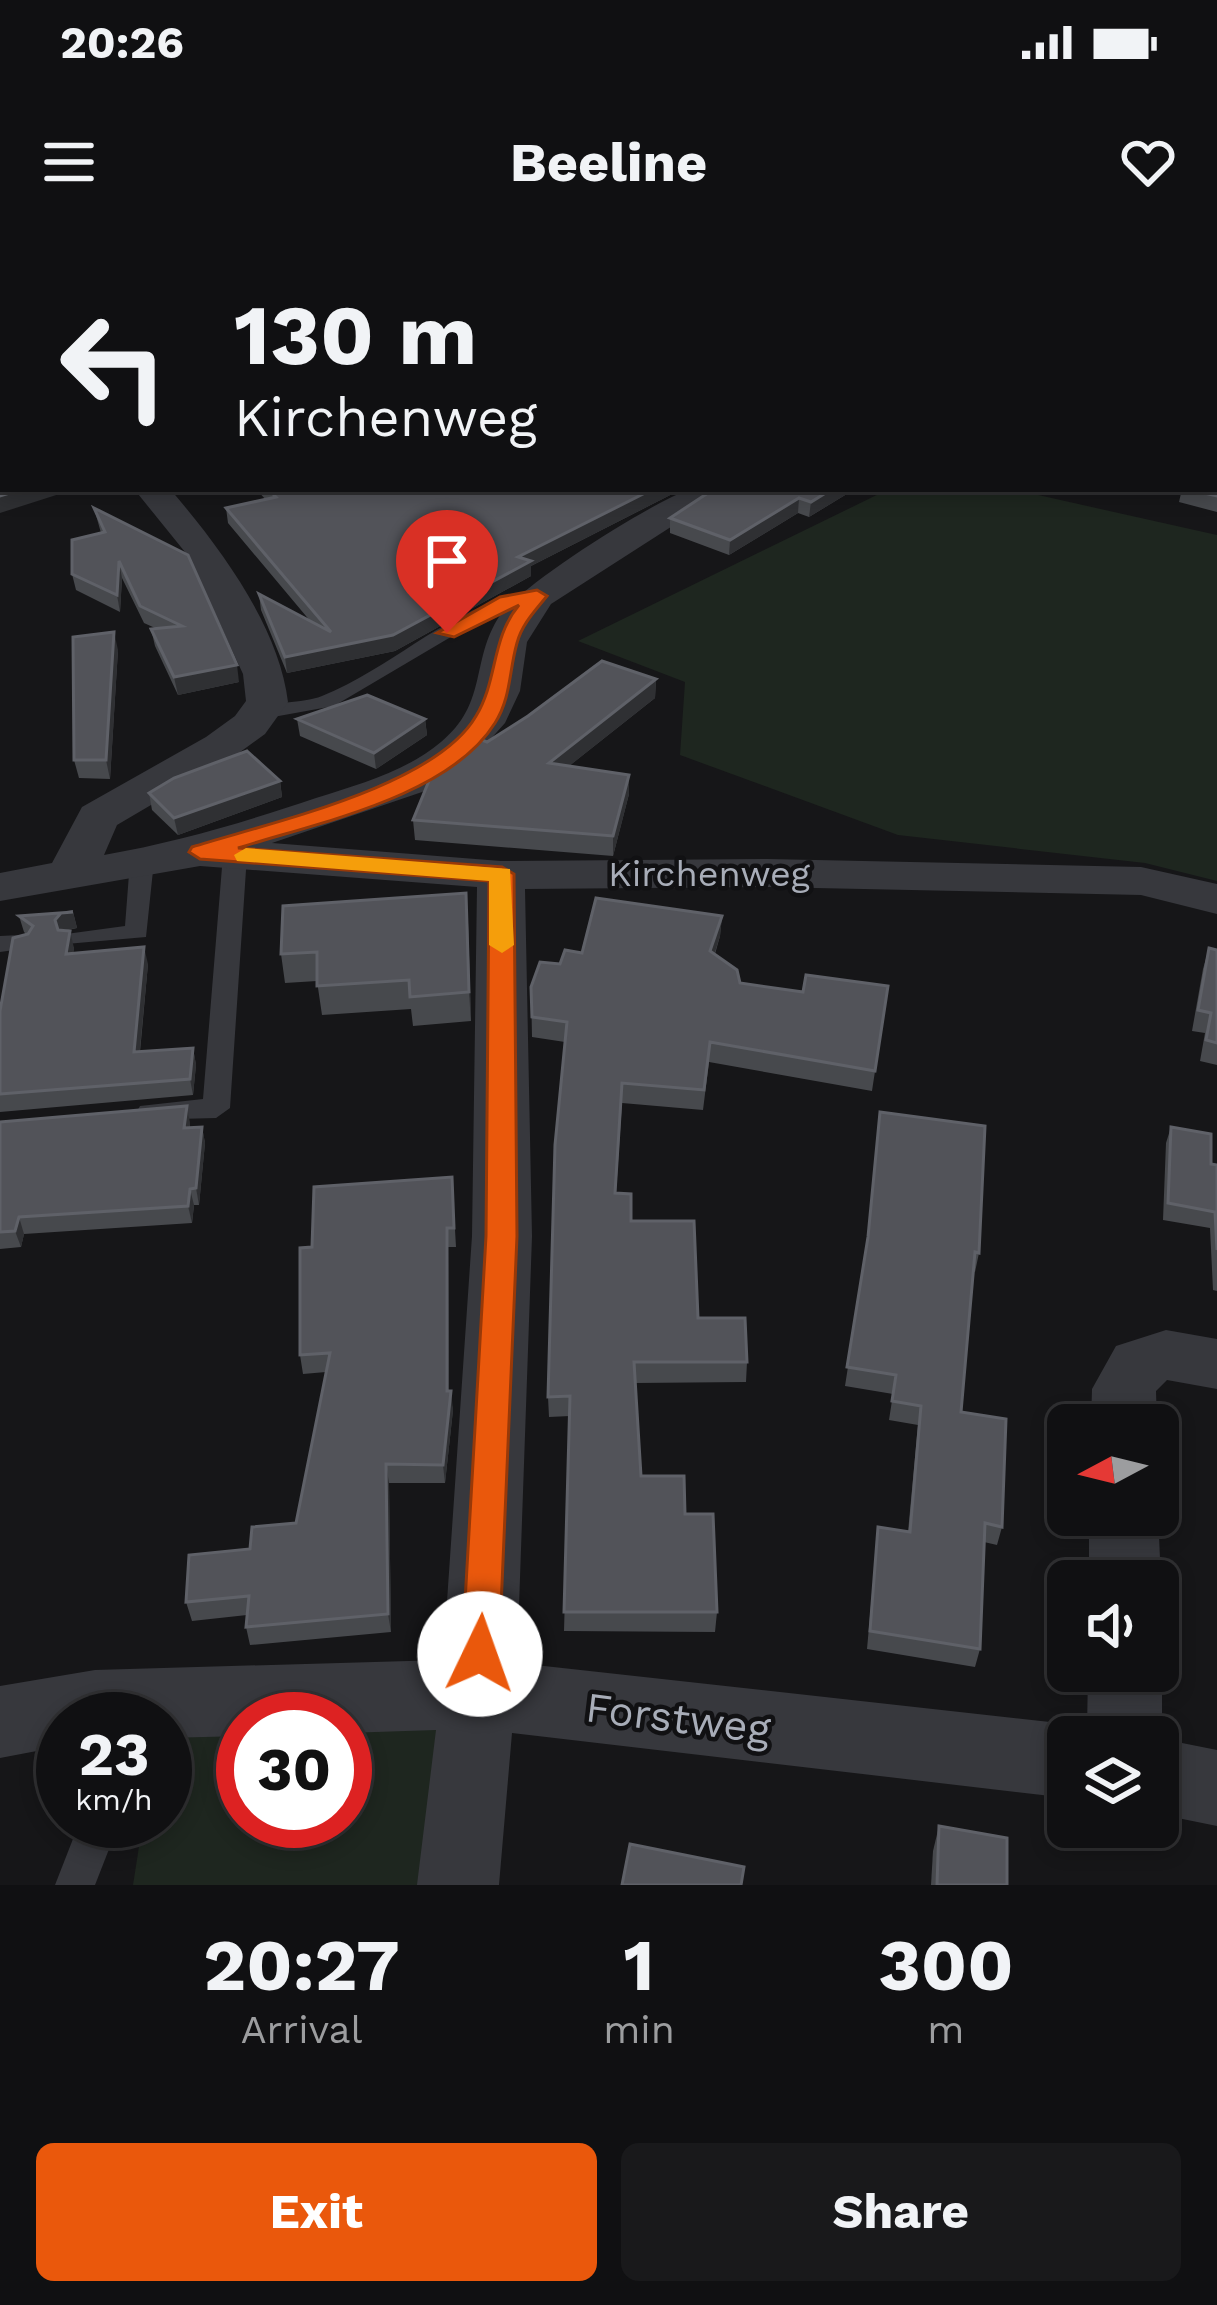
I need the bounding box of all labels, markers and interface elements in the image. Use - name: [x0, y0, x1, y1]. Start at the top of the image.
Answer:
- text: 20:26: [60, 16, 184, 69]
- icon: menu: [36, 129, 102, 195]
- icon: heart: [1115, 129, 1181, 195]
- text: Beeline: [510, 131, 707, 194]
- text: 130 m: [234, 286, 477, 384]
- icon: left: [36, 288, 192, 444]
- text: Kirchenweg: [234, 386, 537, 449]
- pin: [396, 510, 498, 633]
- icon: arrive: [414, 528, 480, 594]
- street label: Kirchenweg: [608, 853, 811, 895]
- north arrow: [1047, 1404, 1179, 1536]
- map controls: [1047, 1404, 1179, 1848]
- button: sound: [1047, 1560, 1179, 1692]
- position arrow: [417, 1591, 543, 1717]
- street label: Forstweg: [583, 1682, 774, 1754]
- speed limit sign: 30: [216, 1692, 372, 1848]
- button: layers: [1047, 1716, 1179, 1848]
- text: 23: [78, 1719, 150, 1790]
- text: km/h: [75, 1782, 153, 1817]
- text: 20:27: [203, 1923, 400, 2007]
- text: 1: [623, 1923, 654, 2007]
- text: 300: [878, 1923, 1014, 2007]
- text: Arrival: [241, 2007, 362, 2052]
- text: min: [603, 2007, 675, 2052]
- text: m: [927, 2007, 964, 2052]
- button: Exit: [36, 2143, 597, 2281]
- button: Share: [621, 2143, 1181, 2281]

